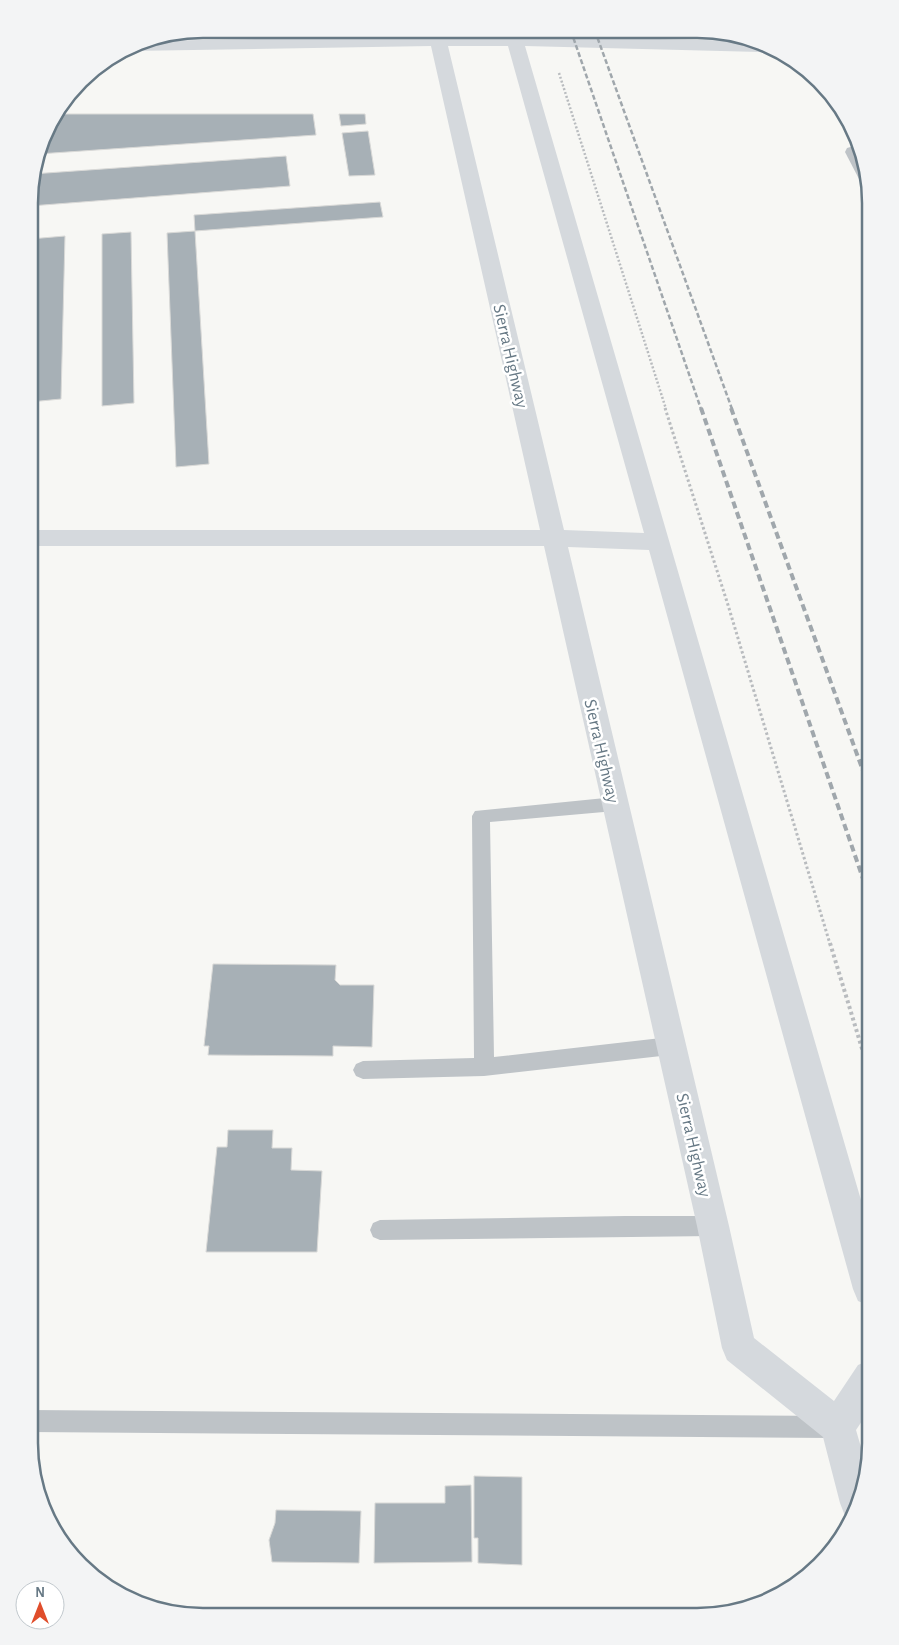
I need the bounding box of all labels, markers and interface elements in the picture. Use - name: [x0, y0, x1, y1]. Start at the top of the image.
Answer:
- street label: Sierra Highway: [489, 303, 531, 410]
- street label: Sierra Highway: [580, 698, 622, 805]
- street label: Sierra Highway: [672, 1092, 714, 1199]
- north arrow: [15, 1580, 65, 1630]
- text: N: [35, 1586, 45, 1600]

